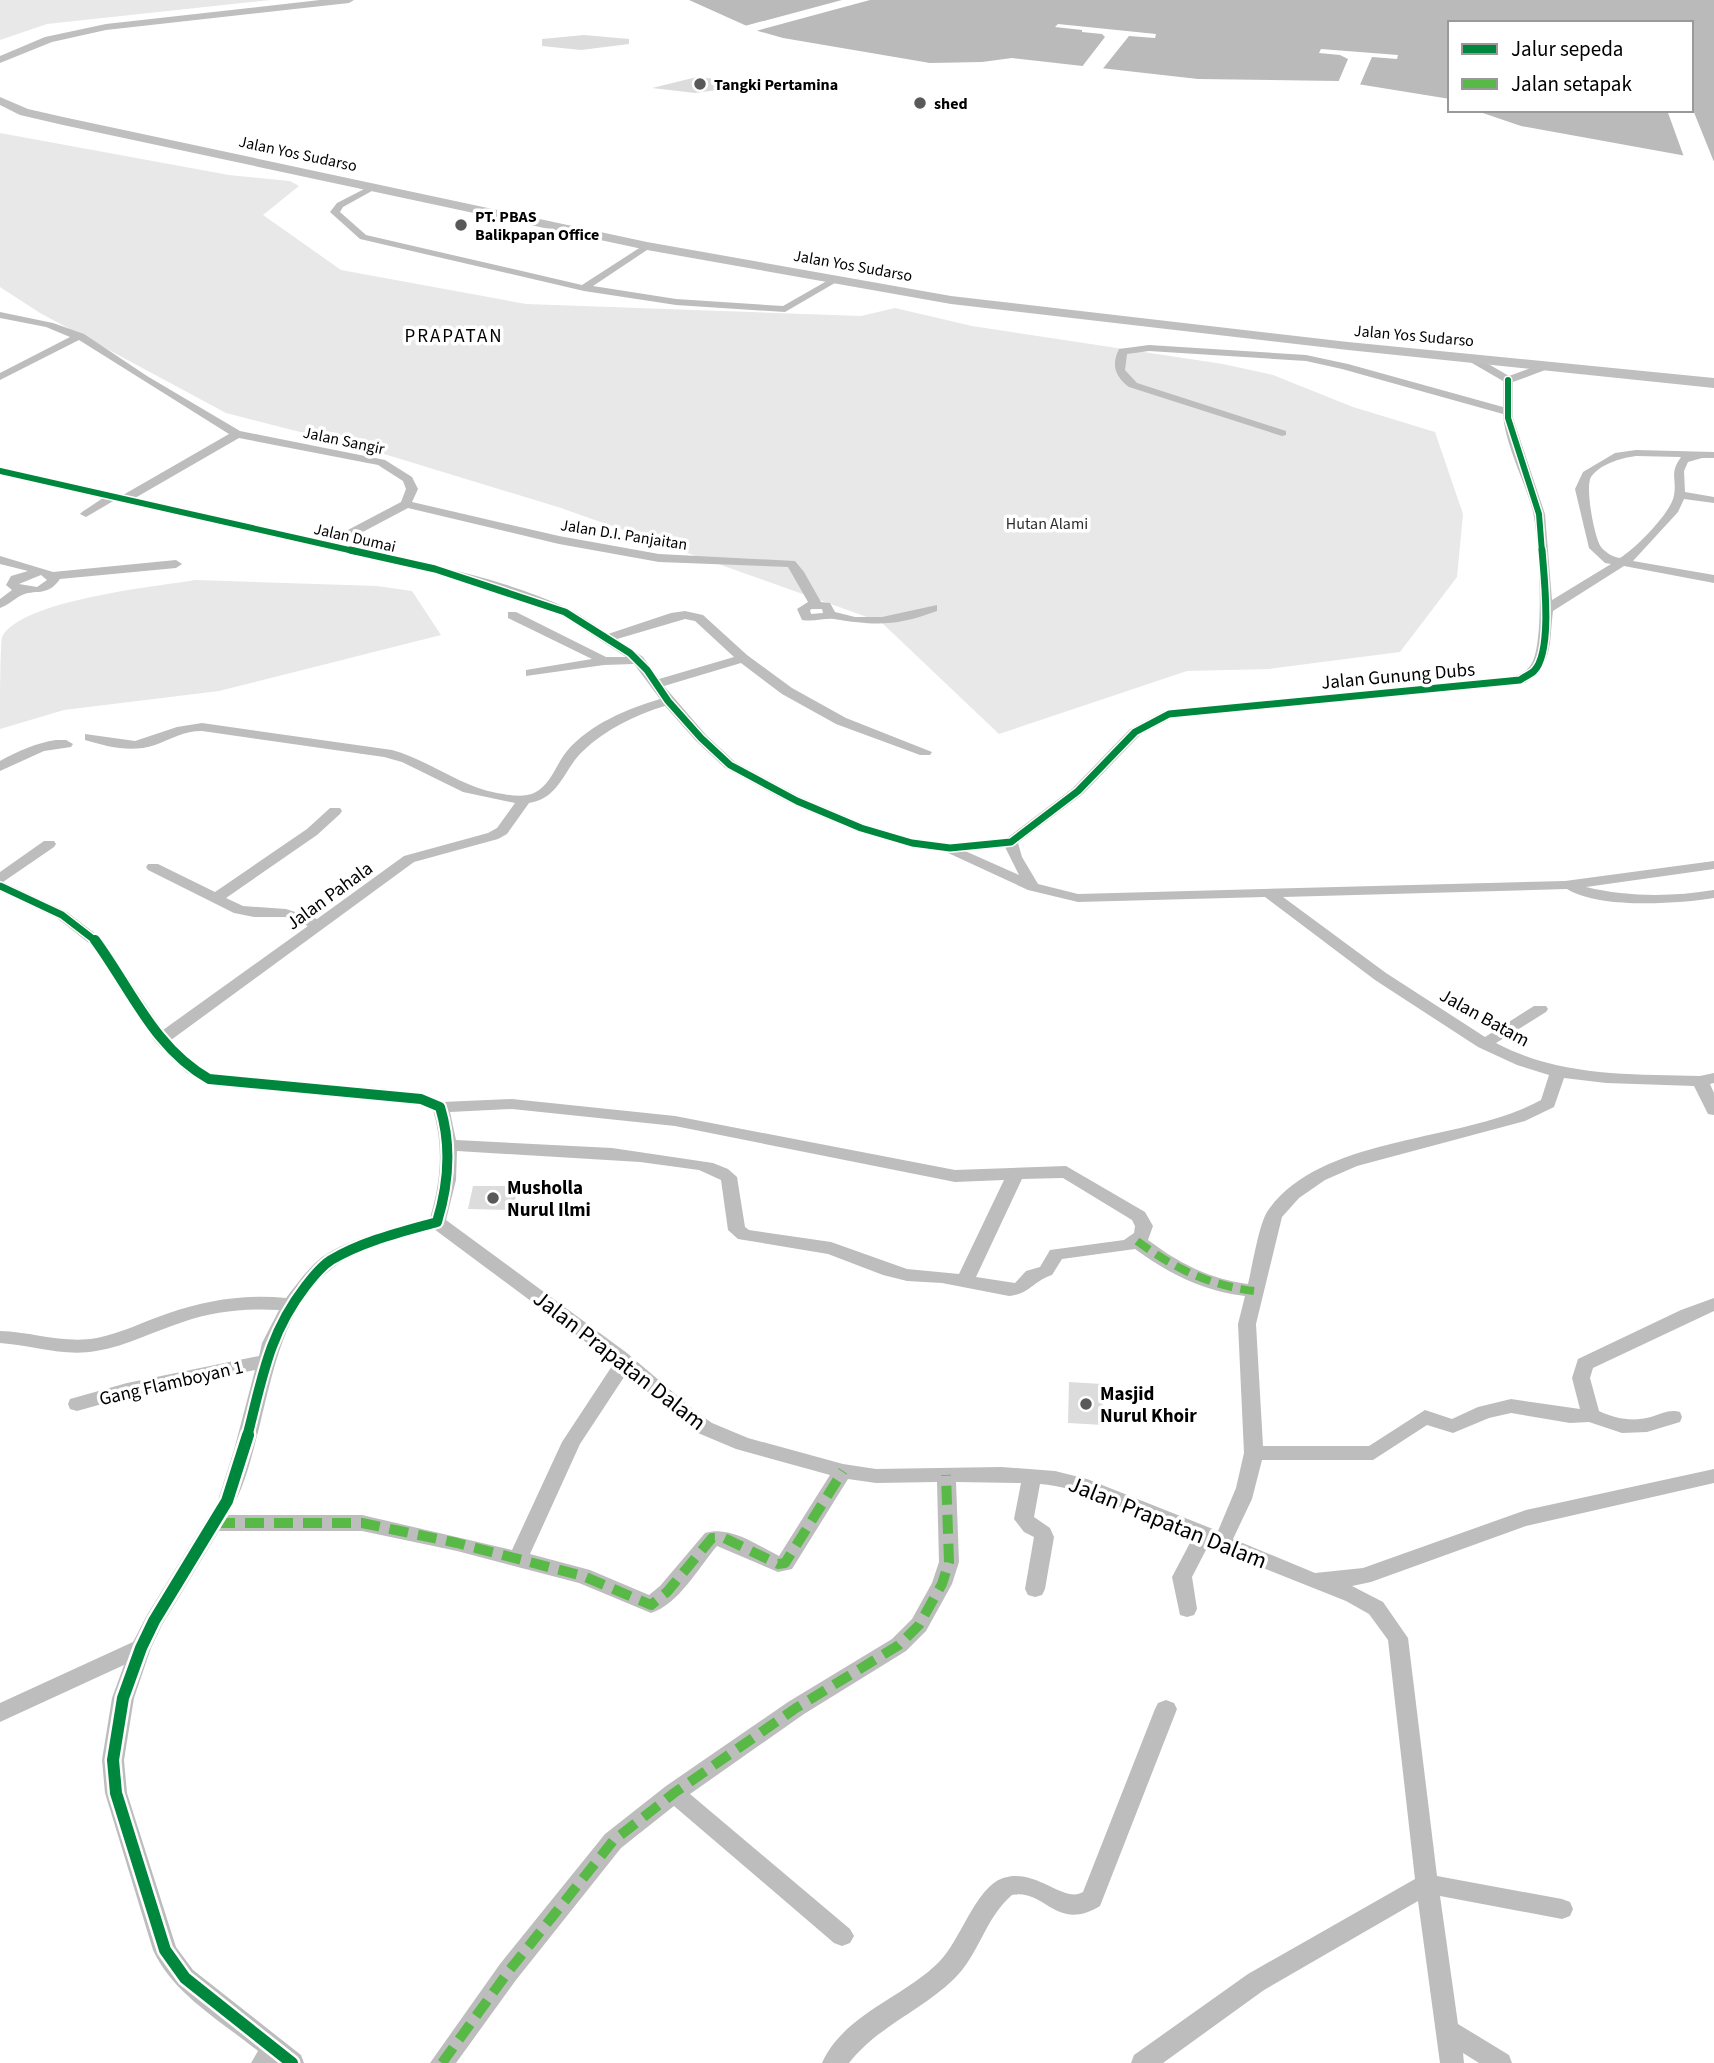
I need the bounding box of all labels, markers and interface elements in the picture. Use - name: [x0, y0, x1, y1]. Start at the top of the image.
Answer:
- legend: [1448, 21, 1693, 112]
- text: Jalur sepeda: [1511, 34, 1623, 64]
- text: Jalan setapak: [1511, 69, 1632, 99]
- place label: Tangki Pertamina: [714, 74, 838, 96]
- marker: Tangki Pertamina: [692, 76, 708, 92]
- place label: shed: [934, 93, 968, 115]
- marker: shed: [912, 95, 928, 111]
- street label: Jalan Yos Sudarso: [237, 131, 359, 177]
- place label: PT. PBAS Balikpapan Office: [475, 206, 599, 246]
- marker: PT. PBAS Balikpapan Office: [453, 217, 469, 233]
- street label: Jalan Yos Sudarso: [792, 245, 914, 287]
- street label: Jalan Yos Sudarso: [1353, 320, 1475, 352]
- district label: PRAPATAN: [405, 323, 504, 350]
- street label: Jalan Sangir: [301, 422, 387, 460]
- park label: Hutan Alami: [1006, 513, 1088, 535]
- street label: Jalan D.I. Panjaitan: [559, 514, 689, 556]
- street label: Jalan Dumai: [312, 518, 398, 558]
- street label: Jalan Gunung Dubs: [1320, 656, 1476, 697]
- street label: Jalan Pahala: [281, 856, 379, 937]
- street label: Jalan Batam: [1434, 982, 1534, 1054]
- place label: Musholla Nurul Ilmi: [507, 1175, 591, 1224]
- marker: Musholla Nurul Ilmi: [485, 1190, 501, 1206]
- street label: Jalan Prapatan Dalam: [526, 1282, 713, 1438]
- street label: Gang Flamboyan 1: [97, 1354, 246, 1413]
- place label: Masjid Nurul Khoir: [1100, 1381, 1197, 1430]
- marker: Masjid Nurul Khoir: [1078, 1396, 1094, 1412]
- street label: Jalan Prapatan Dalam: [1064, 1468, 1272, 1577]

